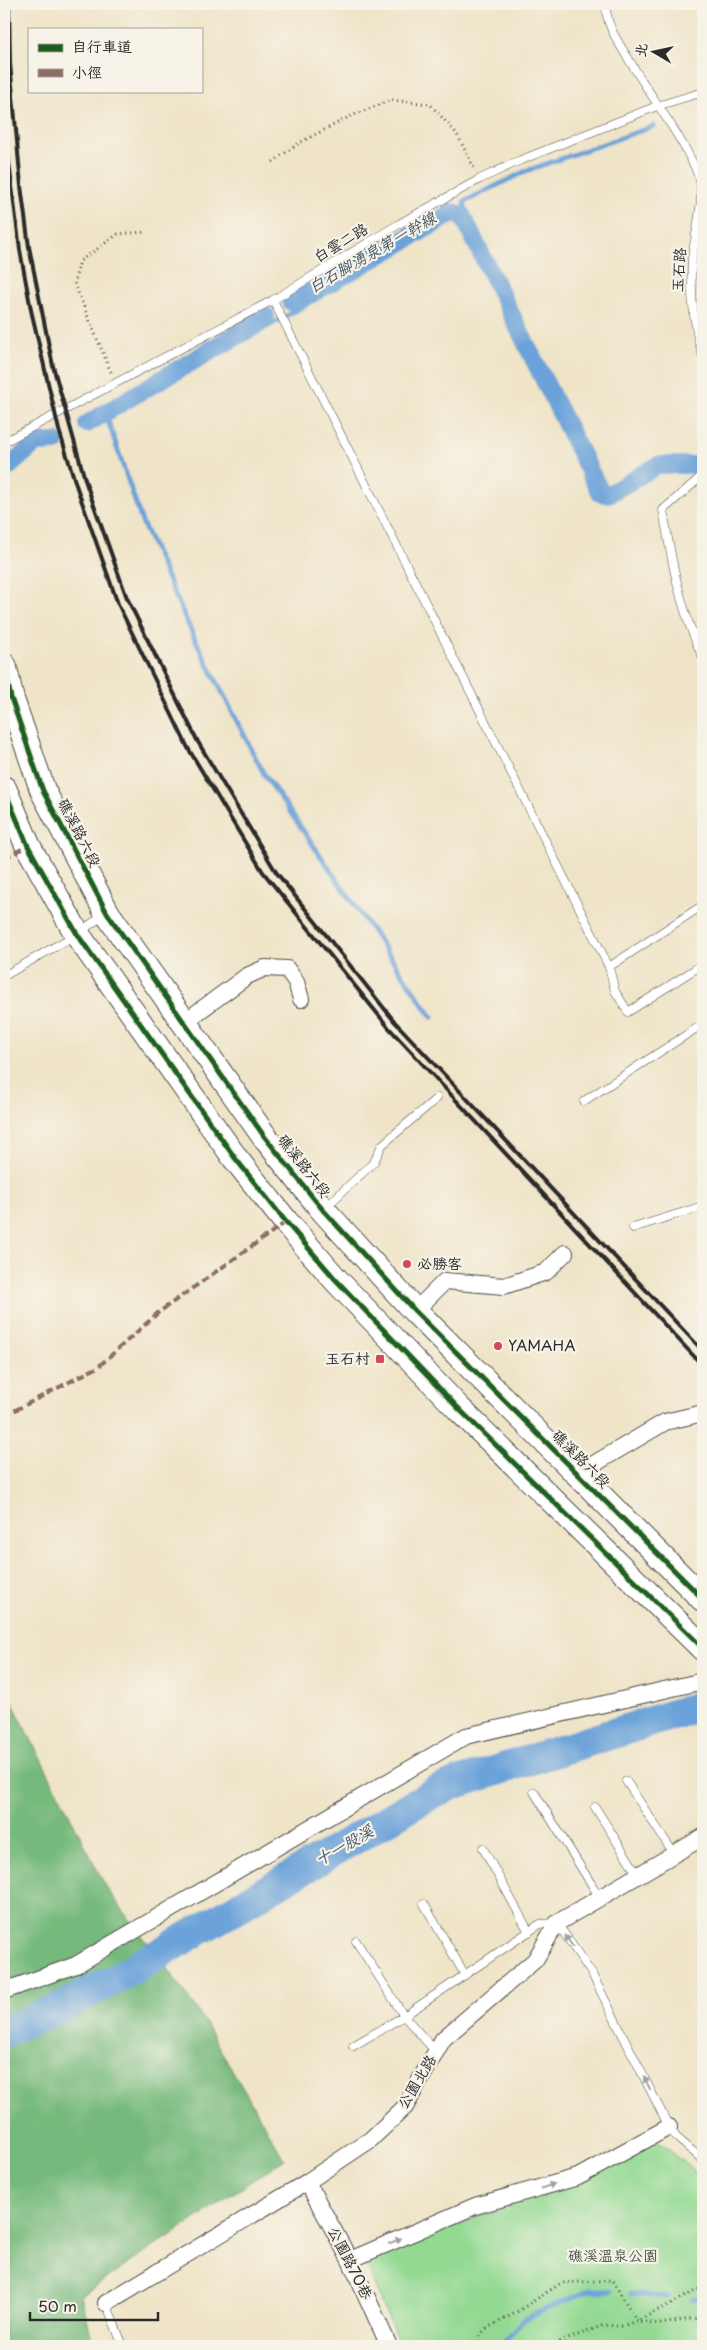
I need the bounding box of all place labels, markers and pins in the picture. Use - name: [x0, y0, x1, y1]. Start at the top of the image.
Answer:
- place label: 必勝客: [417, 1251, 462, 1274]
- marker: 必勝客: [401, 1258, 413, 1270]
- place label: YAMAHA: [508, 1333, 576, 1356]
- marker: YAMAHA: [492, 1340, 504, 1352]
- place label: 玉石村: [325, 1346, 370, 1369]
- marker: 玉石村: [374, 1353, 386, 1365]

